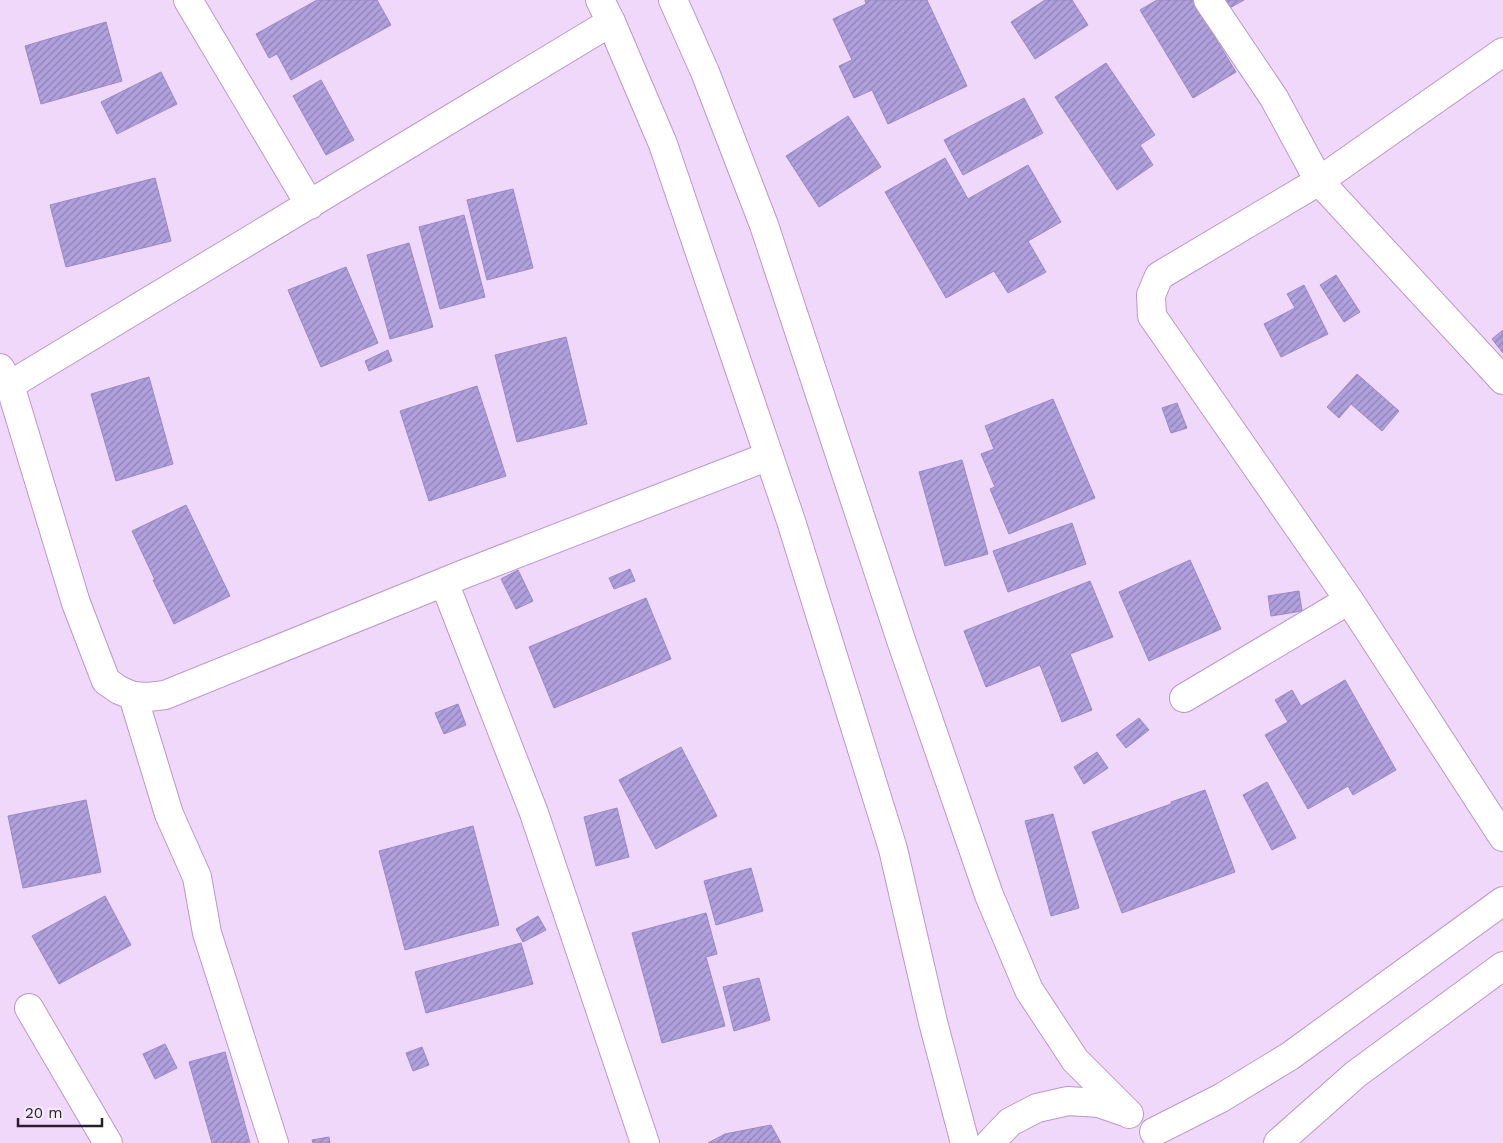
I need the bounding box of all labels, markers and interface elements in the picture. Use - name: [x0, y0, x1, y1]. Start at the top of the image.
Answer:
- scale bar: [18, 1096, 101, 1128]
- text: 20 m: [25, 1104, 63, 1122]

